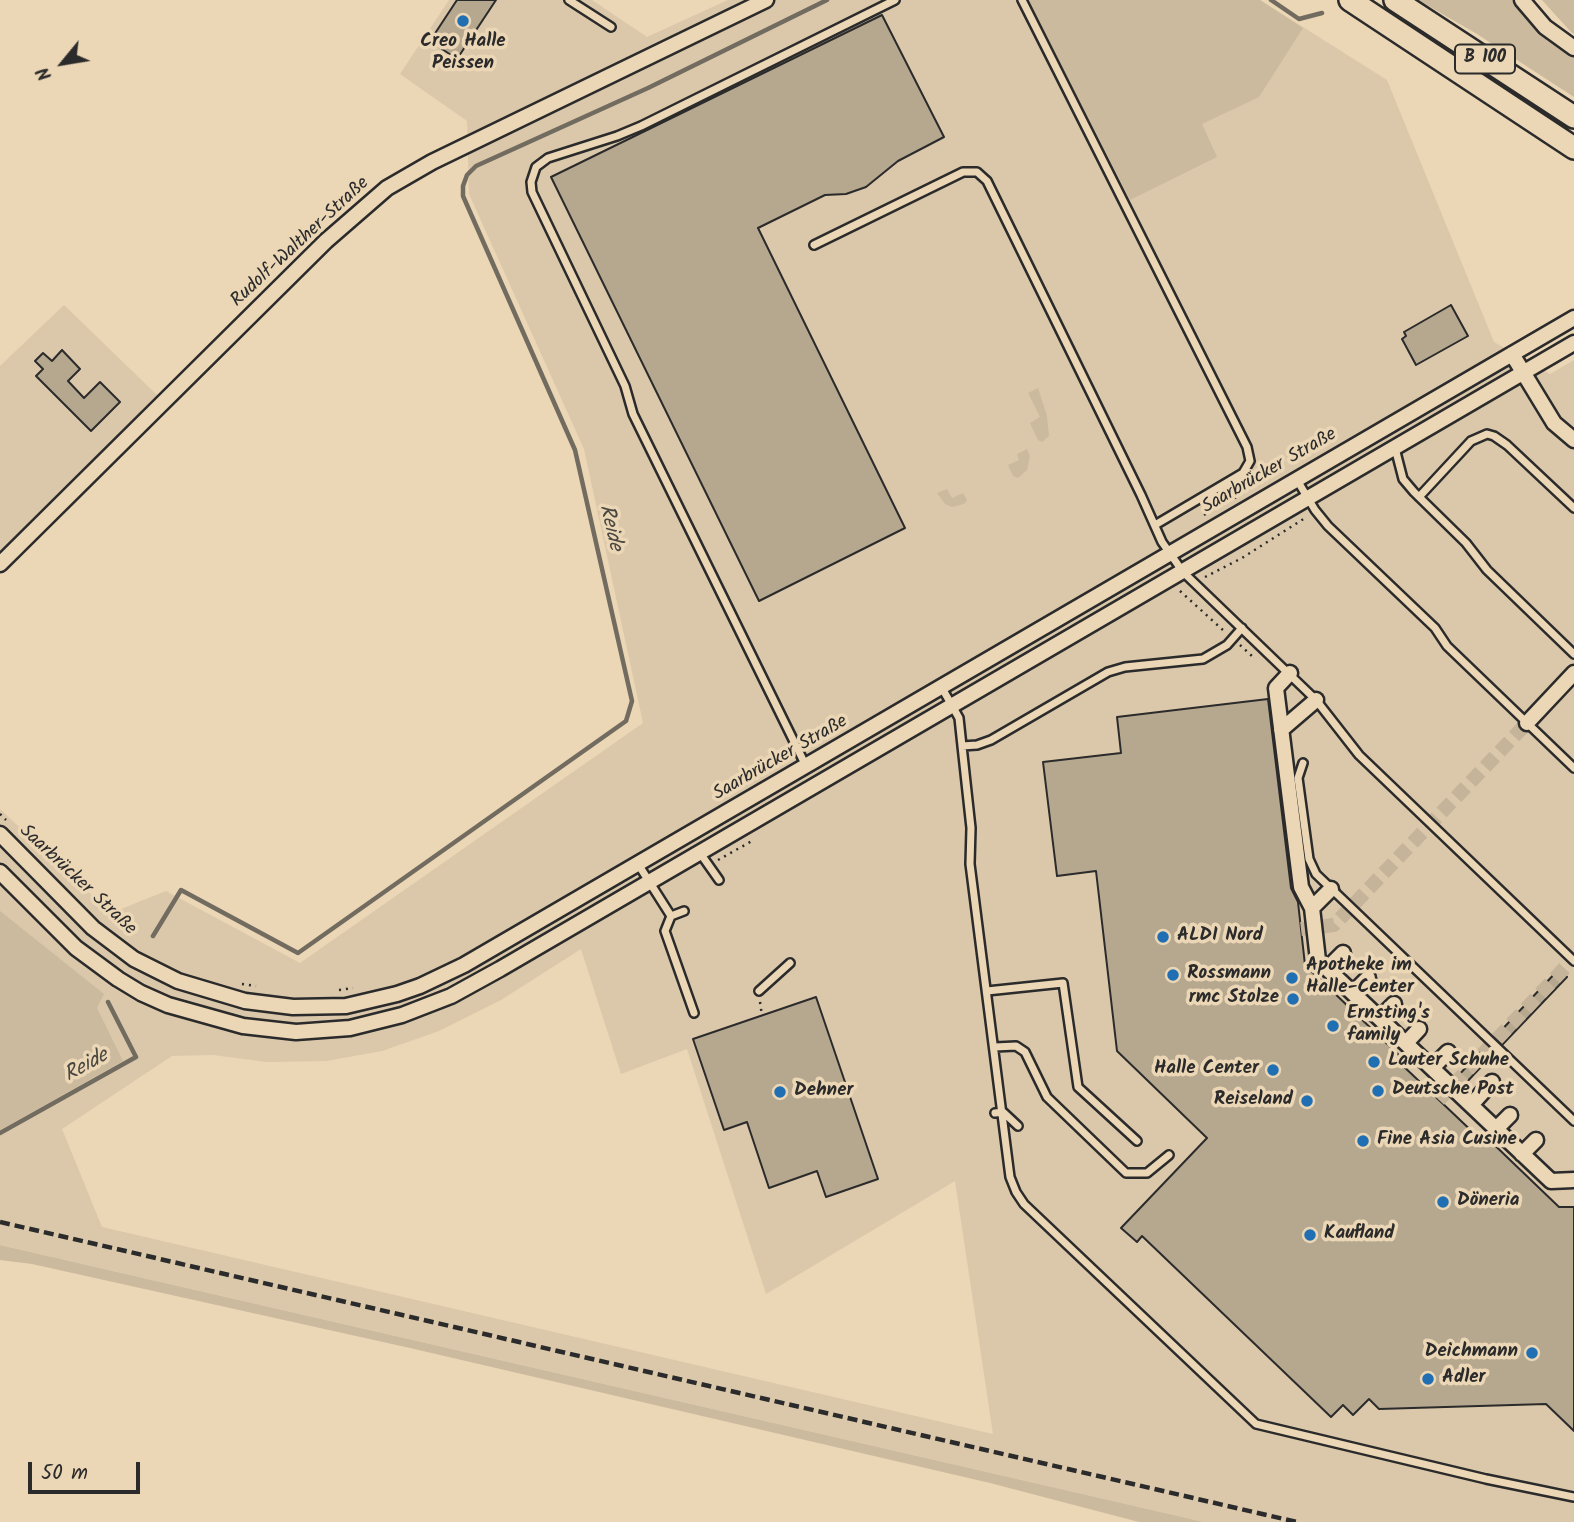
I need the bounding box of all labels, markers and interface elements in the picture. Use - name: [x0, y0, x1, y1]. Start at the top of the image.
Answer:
- marker: Creo Halle Peissen: [455, 13, 471, 29]
- north arrow: [28, 28, 98, 98]
- place label: Creo Halle Peissen: [420, 32, 506, 76]
- road number: B 100: [1455, 44, 1515, 74]
- text: N: [29, 61, 61, 86]
- street label: Rudolf-Walther-Straße: [227, 173, 375, 313]
- street label: Saarbrücker Straße: [1199, 424, 1341, 520]
- water label: Reide: [591, 502, 627, 554]
- street label: Saarbrücker Straße: [710, 711, 852, 807]
- street label: Saarbrücker Straße: [14, 821, 140, 941]
- place label: ALDI Nord: [1177, 926, 1263, 948]
- marker: ALDI Nord: [1155, 929, 1171, 945]
- place label: Apotheke im Halle-Center: [1306, 956, 1414, 1000]
- place label: Rossmann: [1187, 964, 1271, 986]
- marker: Rossmann: [1165, 967, 1181, 983]
- marker: Apotheke im Halle-Center: [1284, 970, 1300, 986]
- place label: rmc Stolze: [1189, 988, 1279, 1010]
- marker: rmc Stolze: [1285, 991, 1301, 1007]
- place label: Ernsting's family: [1347, 1004, 1430, 1048]
- marker: Ernsting's family: [1325, 1018, 1341, 1034]
- water label: Reide: [60, 1045, 114, 1089]
- place label: Lauter Schuhe: [1388, 1051, 1509, 1073]
- marker: Lauter Schuhe: [1366, 1054, 1382, 1070]
- place label: Halle Center: [1154, 1059, 1259, 1081]
- marker: Halle Center: [1265, 1062, 1281, 1078]
- place label: Deutsche Post: [1392, 1080, 1514, 1102]
- place label: Dehner: [794, 1081, 853, 1103]
- marker: Deutsche Post: [1370, 1083, 1386, 1099]
- marker: Dehner: [772, 1084, 788, 1100]
- place label: Reiseland: [1214, 1090, 1293, 1112]
- marker: Reiseland: [1299, 1093, 1315, 1109]
- place label: Fine Asia Cusine: [1377, 1130, 1517, 1152]
- marker: Fine Asia Cusine: [1355, 1133, 1371, 1149]
- place label: Döneria: [1457, 1191, 1520, 1213]
- marker: Döneria: [1435, 1194, 1451, 1210]
- place label: Kaufland: [1324, 1224, 1395, 1246]
- marker: Kaufland: [1302, 1227, 1318, 1243]
- place label: Deichmann: [1425, 1342, 1518, 1364]
- marker: Deichmann: [1524, 1345, 1540, 1361]
- place label: Adler: [1442, 1368, 1485, 1390]
- marker: Adler: [1420, 1371, 1436, 1387]
- scale bar: [32, 1448, 144, 1492]
- text: 50 m: [41, 1457, 88, 1490]

